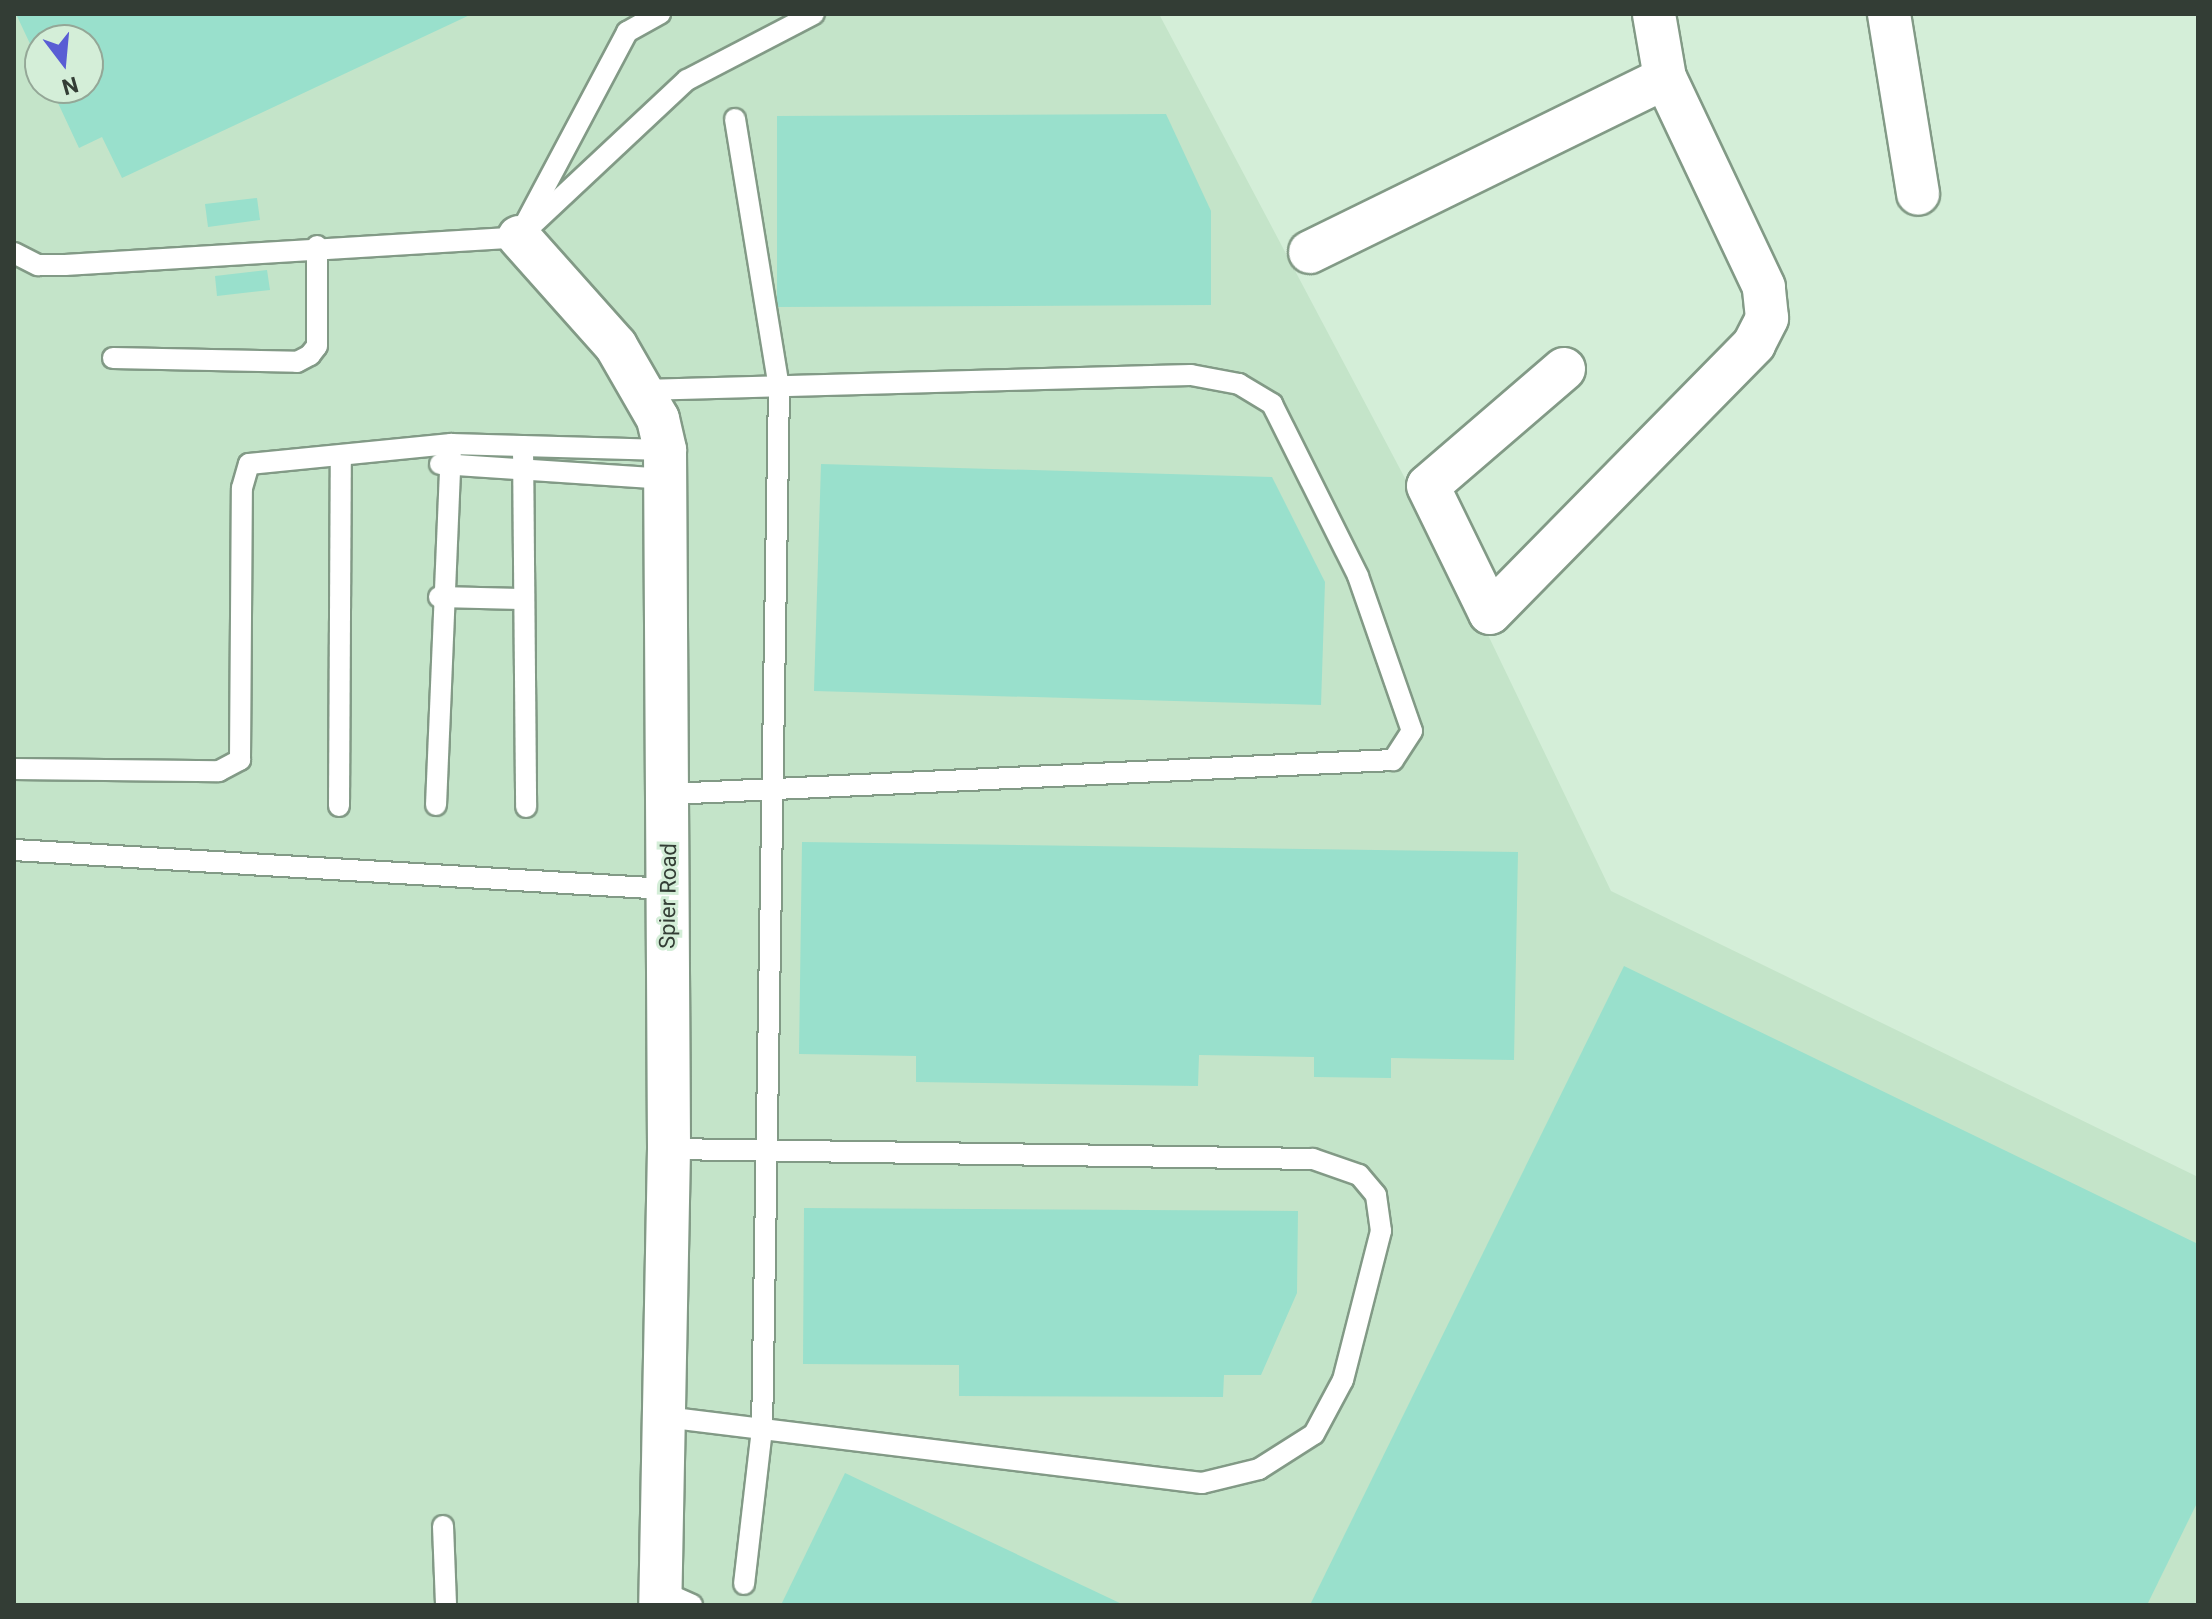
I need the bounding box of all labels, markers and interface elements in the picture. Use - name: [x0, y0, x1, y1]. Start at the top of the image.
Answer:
- north arrow: [24, 24, 104, 104]
- text: N: [59, 71, 81, 100]
- street label: Spier Road: [654, 843, 682, 949]

